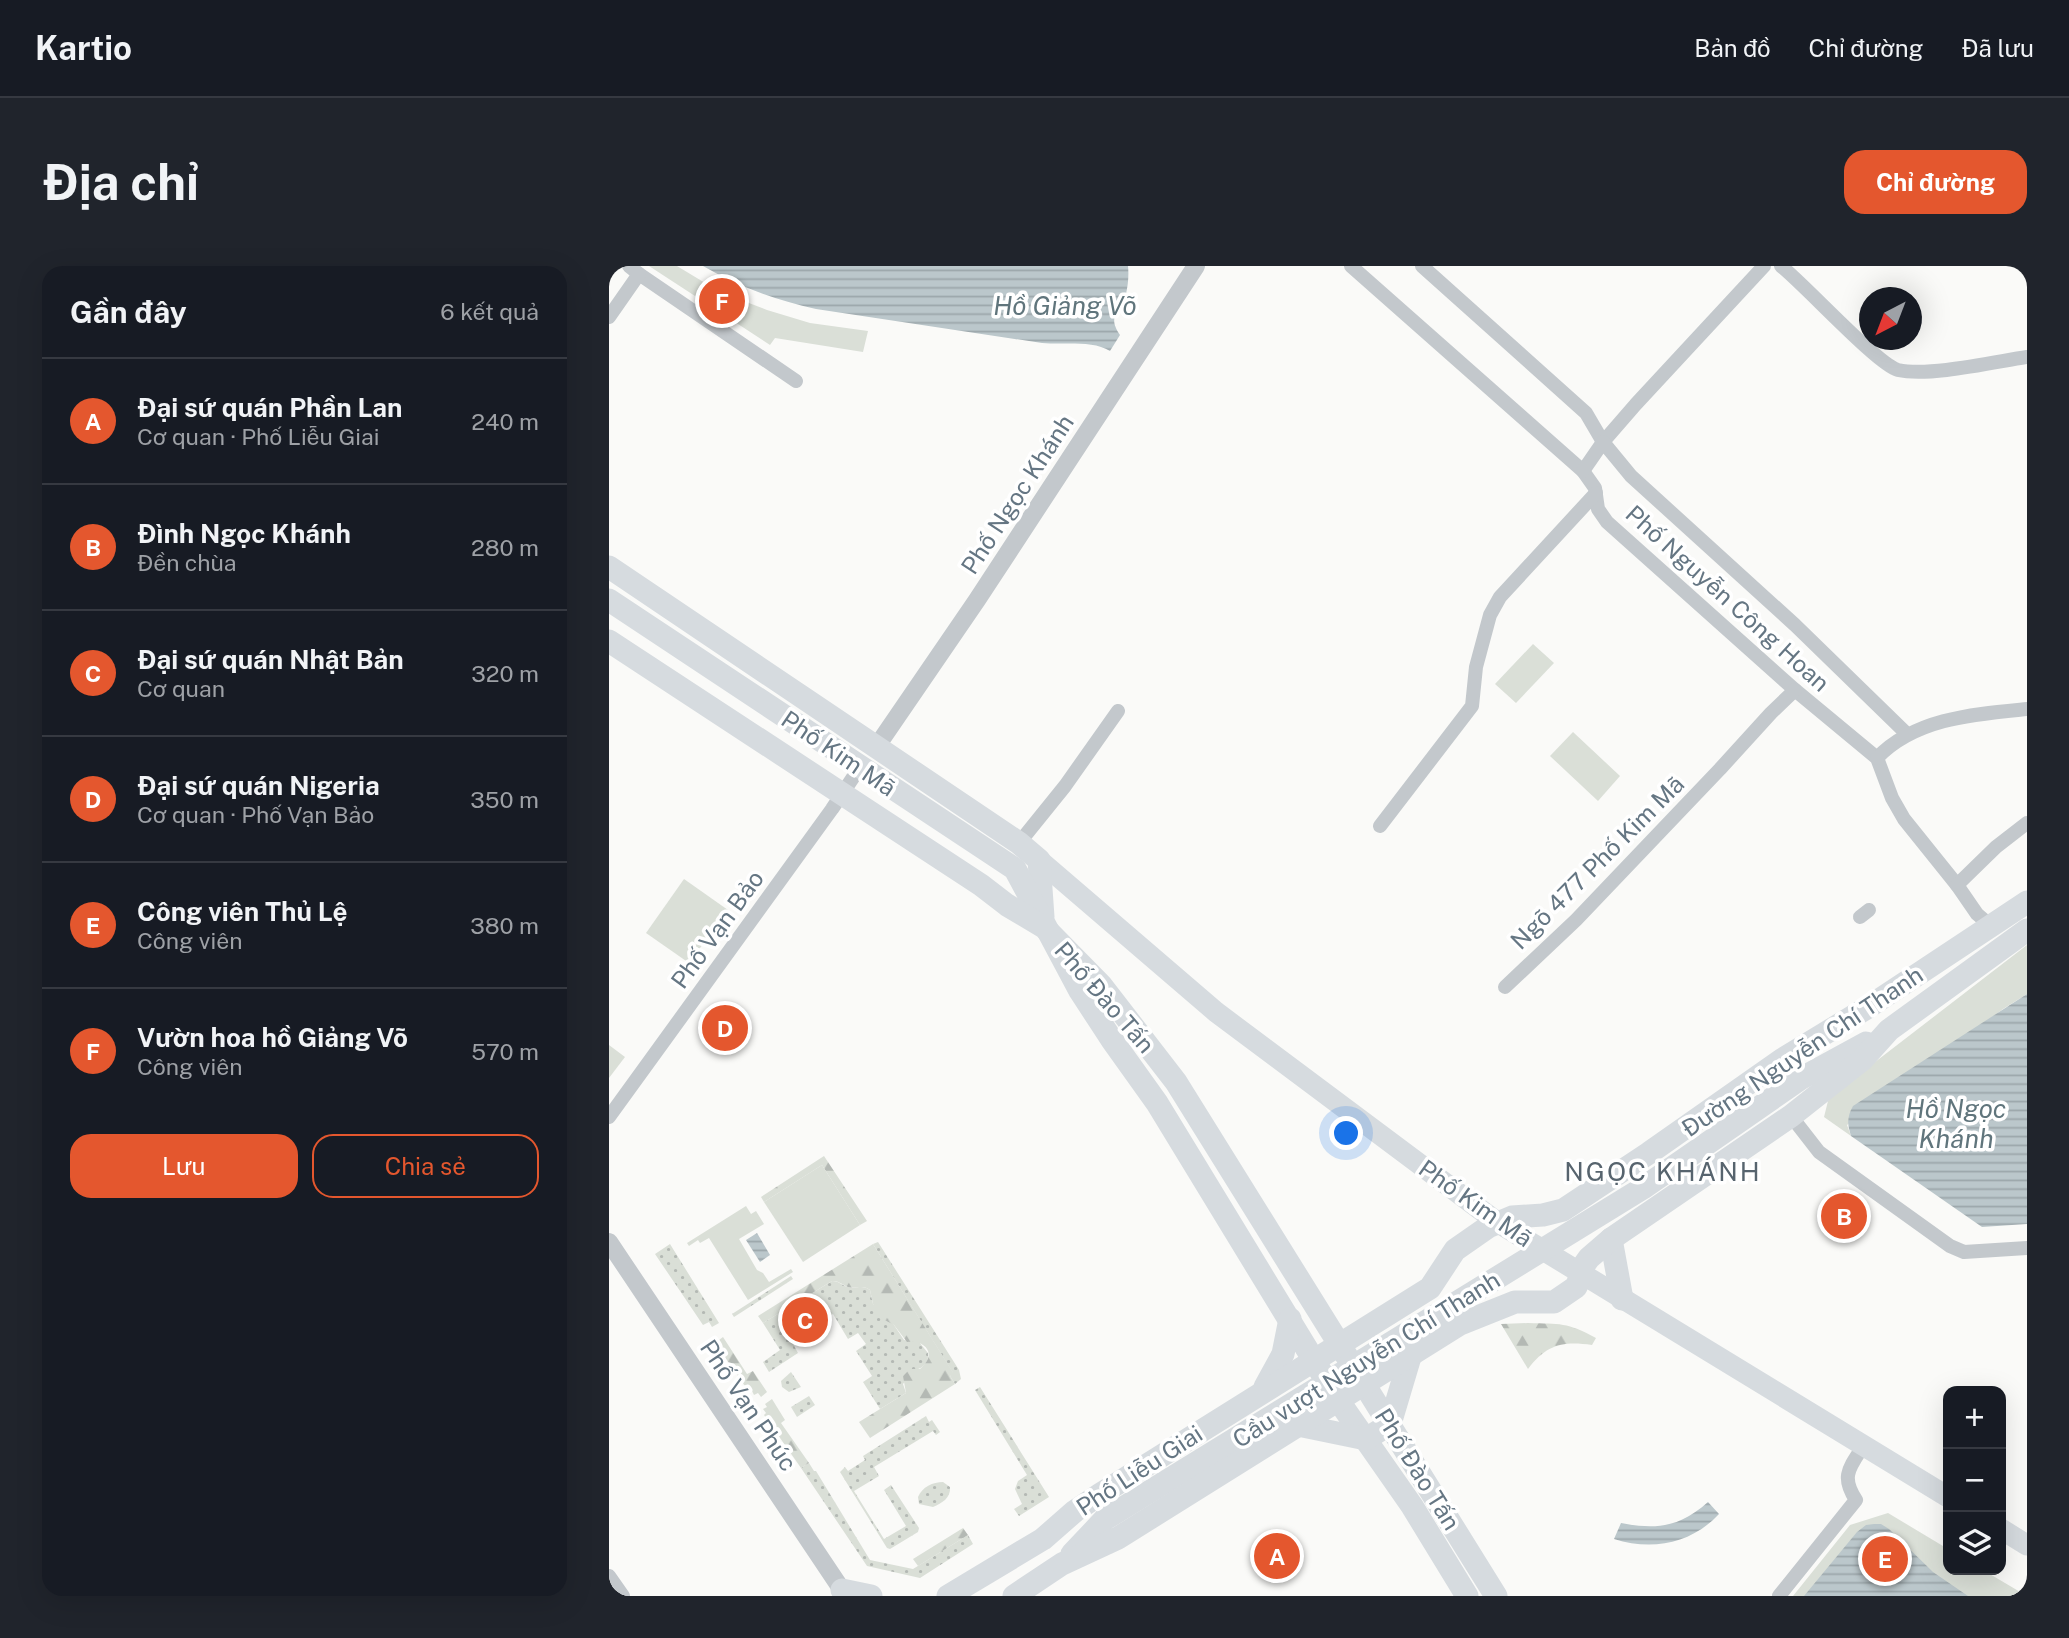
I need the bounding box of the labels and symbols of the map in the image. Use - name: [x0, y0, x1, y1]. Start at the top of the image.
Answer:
- pin: F: [699, 275, 745, 327]
- north arrow: [1859, 287, 1922, 350]
- water label: Hồ Giảng Võ: [993, 290, 1137, 321]
- street label: Phố Ngọc Khánh: [955, 409, 1079, 579]
- street label: Phố Nguyễn Công Hoan: [1620, 499, 1836, 697]
- street label: Phố Kim Mã: [777, 705, 901, 801]
- street label: Ngõ 477 Phố Kim Mã: [1504, 769, 1690, 955]
- street label: Phố Vạn Bảo: [665, 865, 769, 993]
- street label: Phố Đào Tấn: [1049, 936, 1161, 1058]
- street label: Đường Nguyễn Chí Thanh: [1676, 960, 1928, 1142]
- pin: D: [702, 1002, 748, 1054]
- water label: Hồ Ngọc Khánh: [1906, 1093, 2006, 1154]
- your location: [1329, 1116, 1363, 1150]
- street label: Phố Kim Mã: [1414, 1154, 1538, 1252]
- district label: NGỌC KHÁNH: [1564, 1156, 1762, 1187]
- pin: B: [1821, 1190, 1867, 1242]
- street label: Cầu vượt Nguyễn Chí Thanh: [1227, 1265, 1505, 1453]
- pin: C: [782, 1294, 828, 1346]
- street label: Phố Vạn Phúc: [695, 1334, 803, 1476]
- street label: Phố Đào Tấn: [1370, 1403, 1466, 1535]
- street label: Phố Liễu Giai: [1071, 1419, 1207, 1521]
- pin: A: [1254, 1530, 1300, 1582]
- pin: E: [1862, 1533, 1908, 1585]

